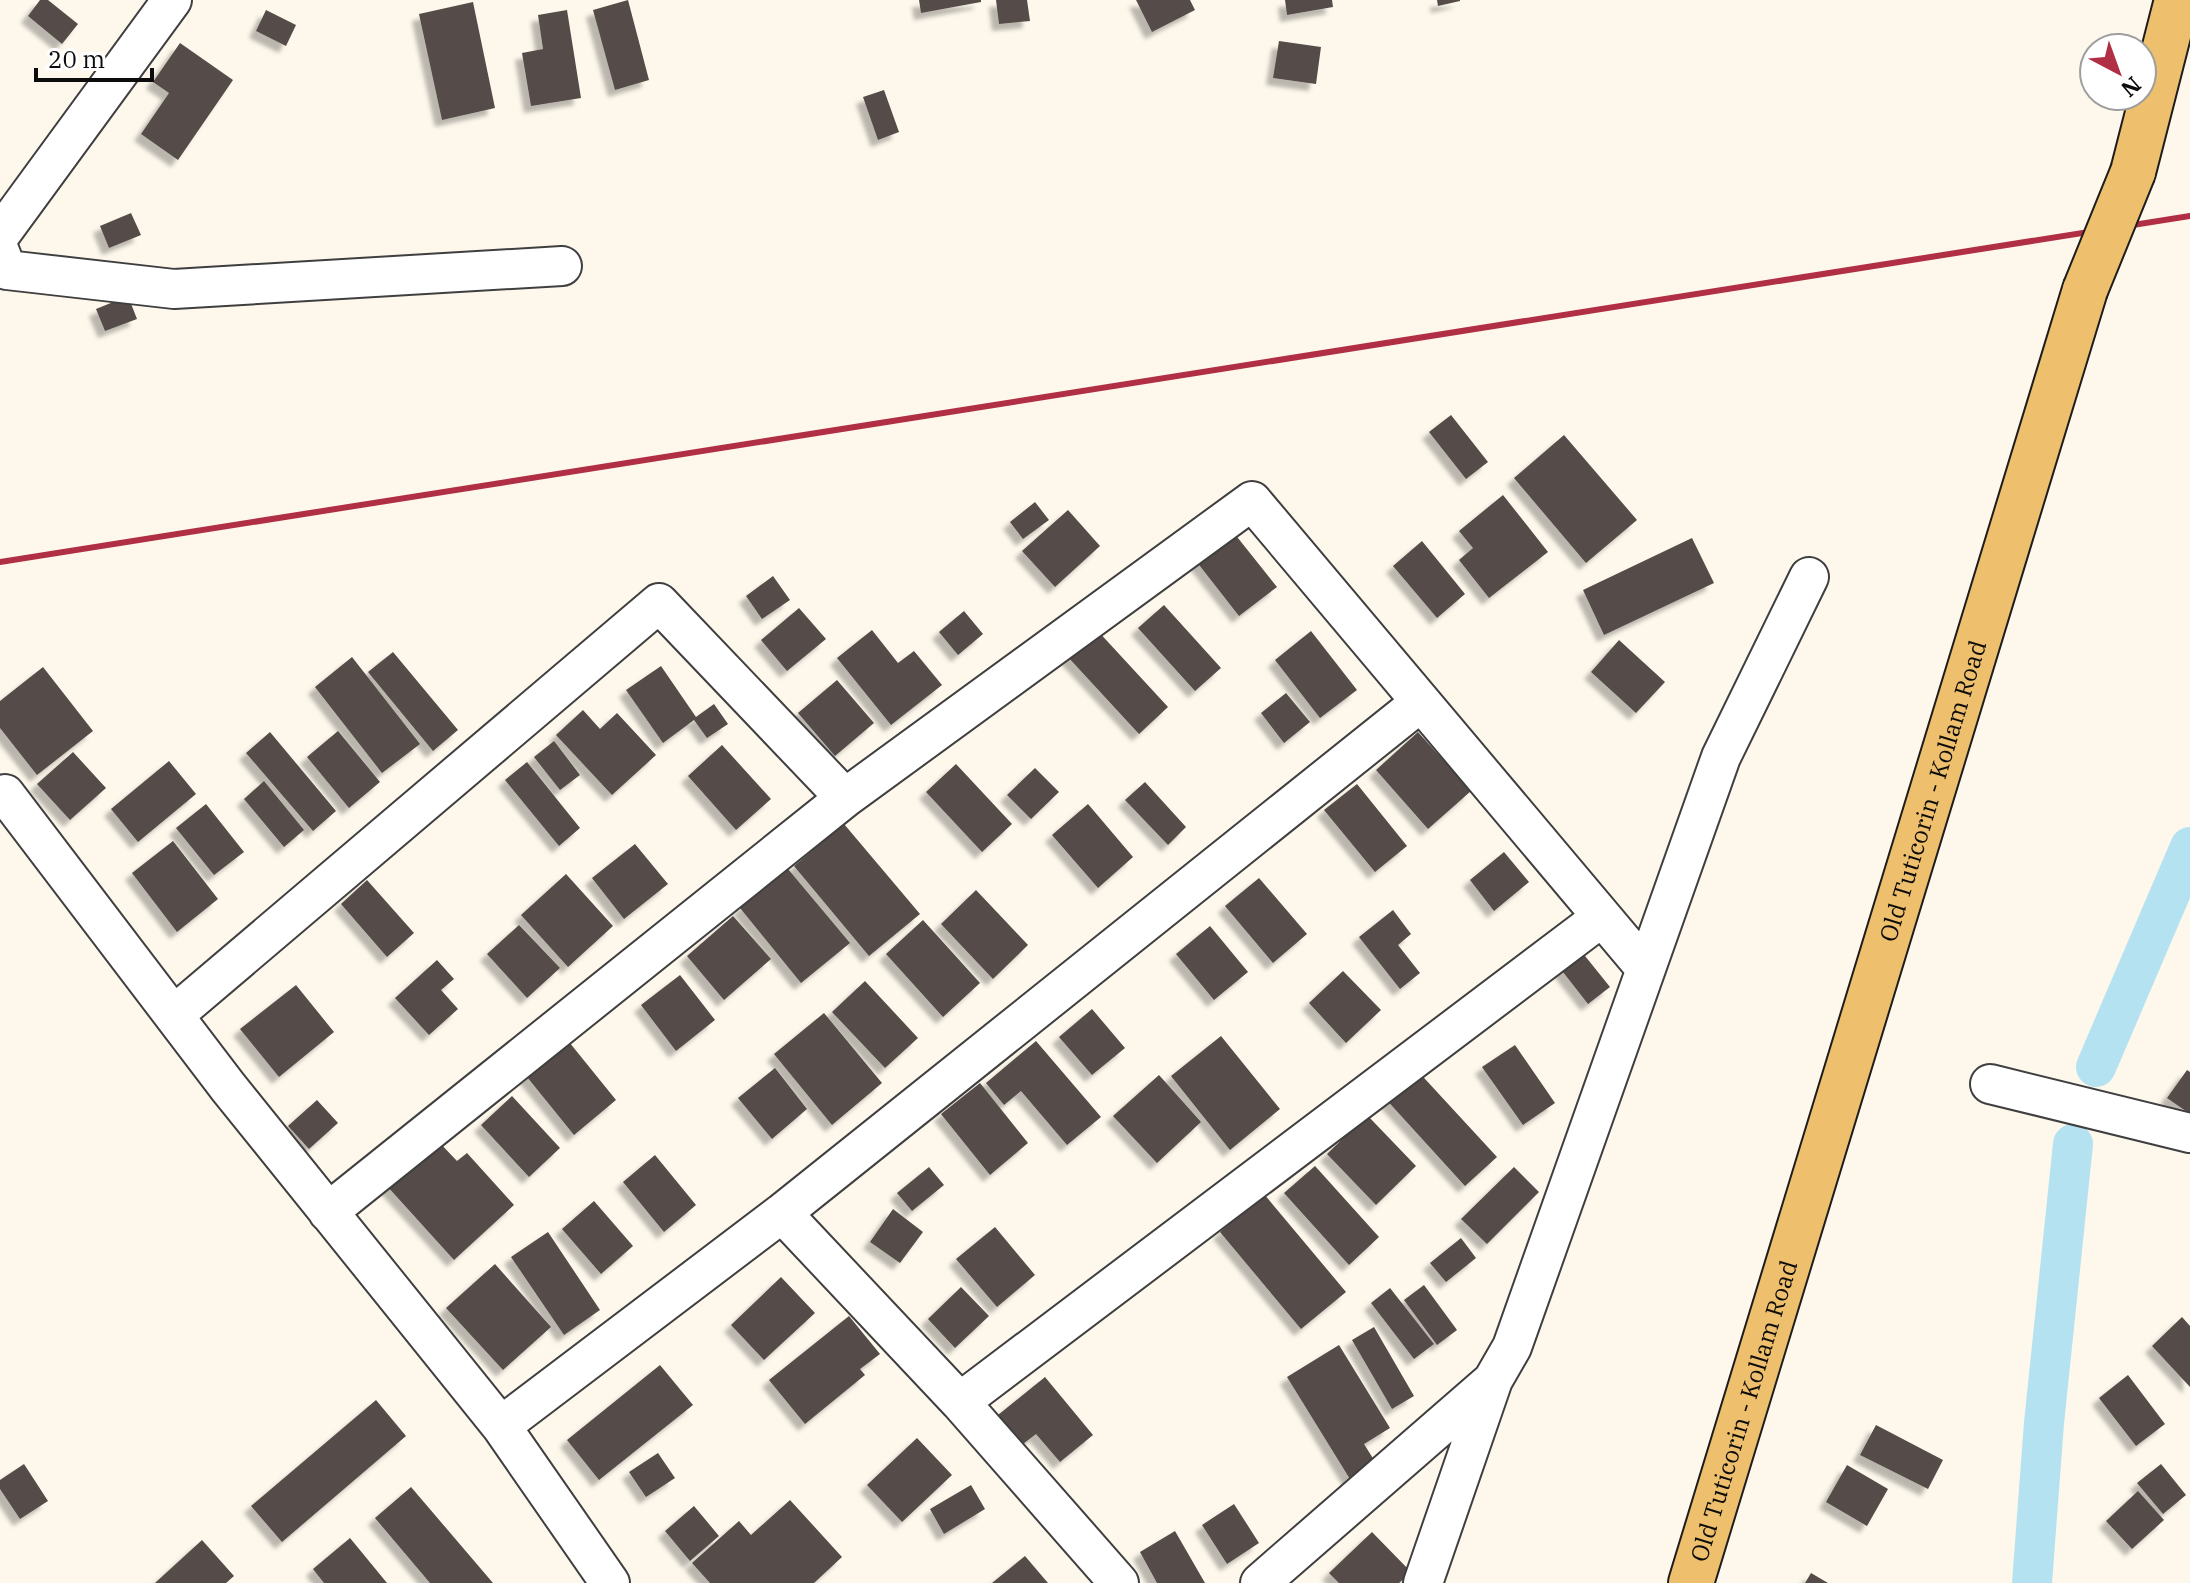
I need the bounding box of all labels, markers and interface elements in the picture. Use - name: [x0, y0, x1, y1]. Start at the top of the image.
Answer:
- scale bar: [36, 32, 152, 82]
- north arrow: [2078, 32, 2158, 112]
- text: 20 m: [48, 43, 105, 75]
- text: N: [2115, 71, 2148, 104]
- street label: Old Tuticorin - Kollam Road: [1871, 636, 1993, 946]
- street label: Old Tuticorin - Kollam Road: [1682, 1256, 1804, 1565]

